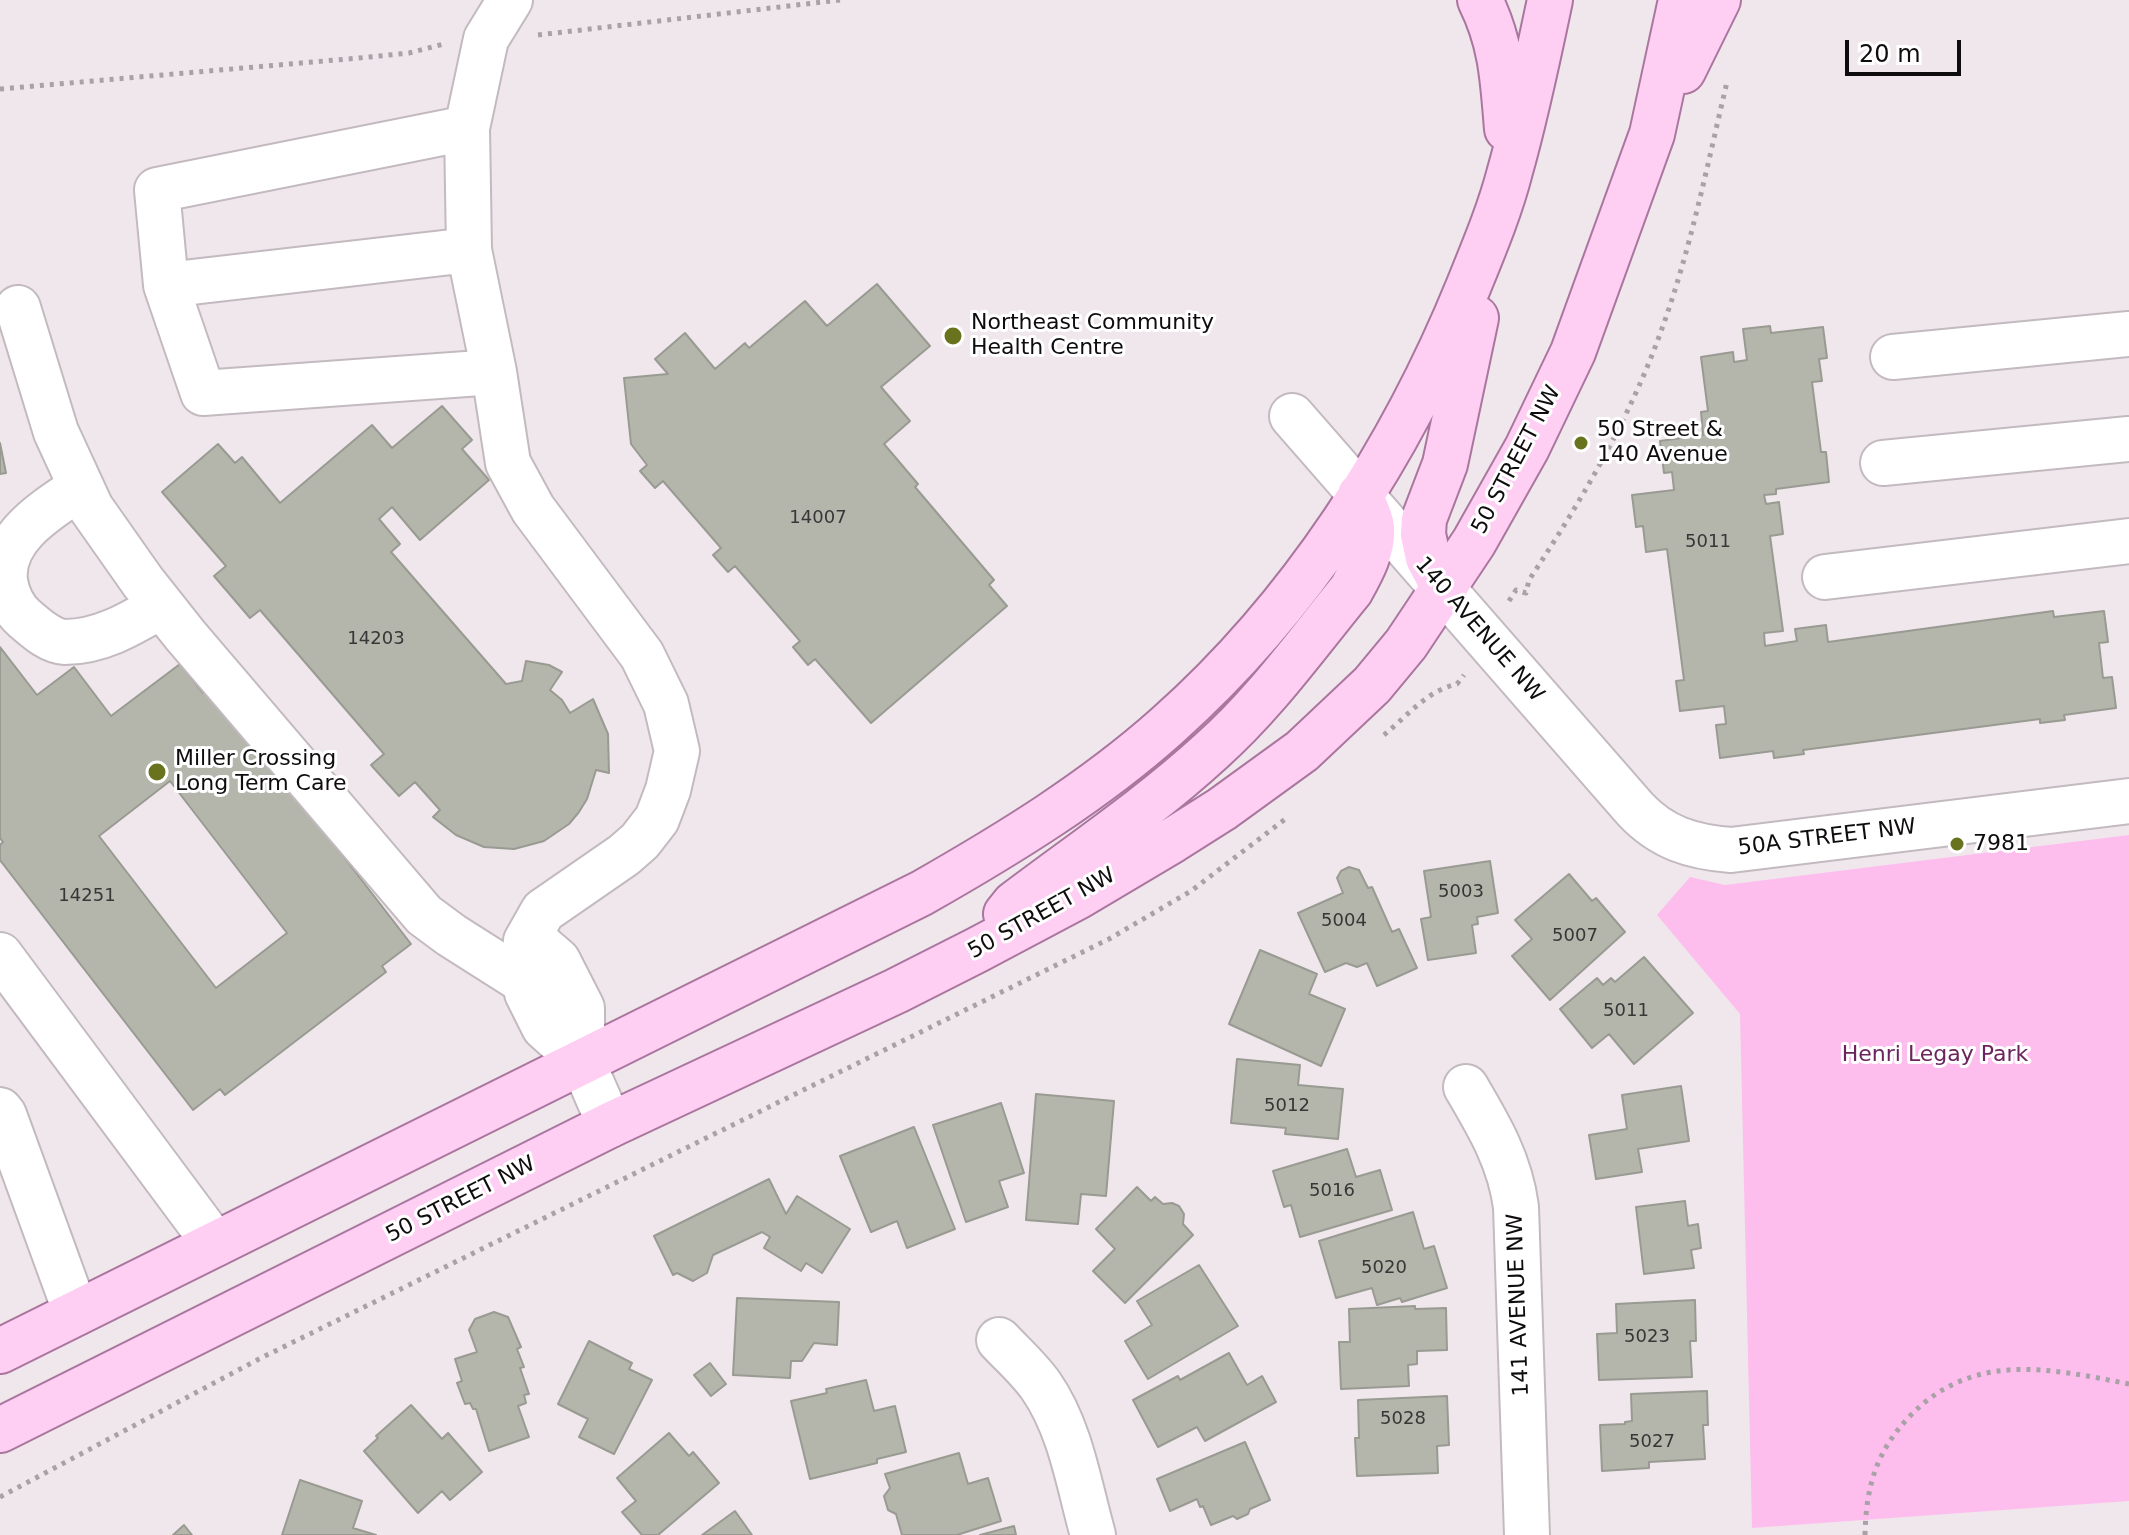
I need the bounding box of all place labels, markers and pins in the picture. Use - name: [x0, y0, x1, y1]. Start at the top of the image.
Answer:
- place label: Northeast Community Health Centre: [971, 310, 1214, 362]
- marker: Northeast Community Health Centre: [942, 325, 964, 347]
- place label: 50 Street & 140 Avenue: [1597, 417, 1728, 468]
- marker: 50 Street & 140 Avenue: [1572, 434, 1590, 452]
- place label: Miller Crossing Long Term Care: [175, 746, 346, 798]
- marker: Miller Crossing Long Term Care: [146, 761, 168, 783]
- place label: 7981: [1973, 831, 2029, 857]
- marker: 7981: [1948, 835, 1966, 853]

